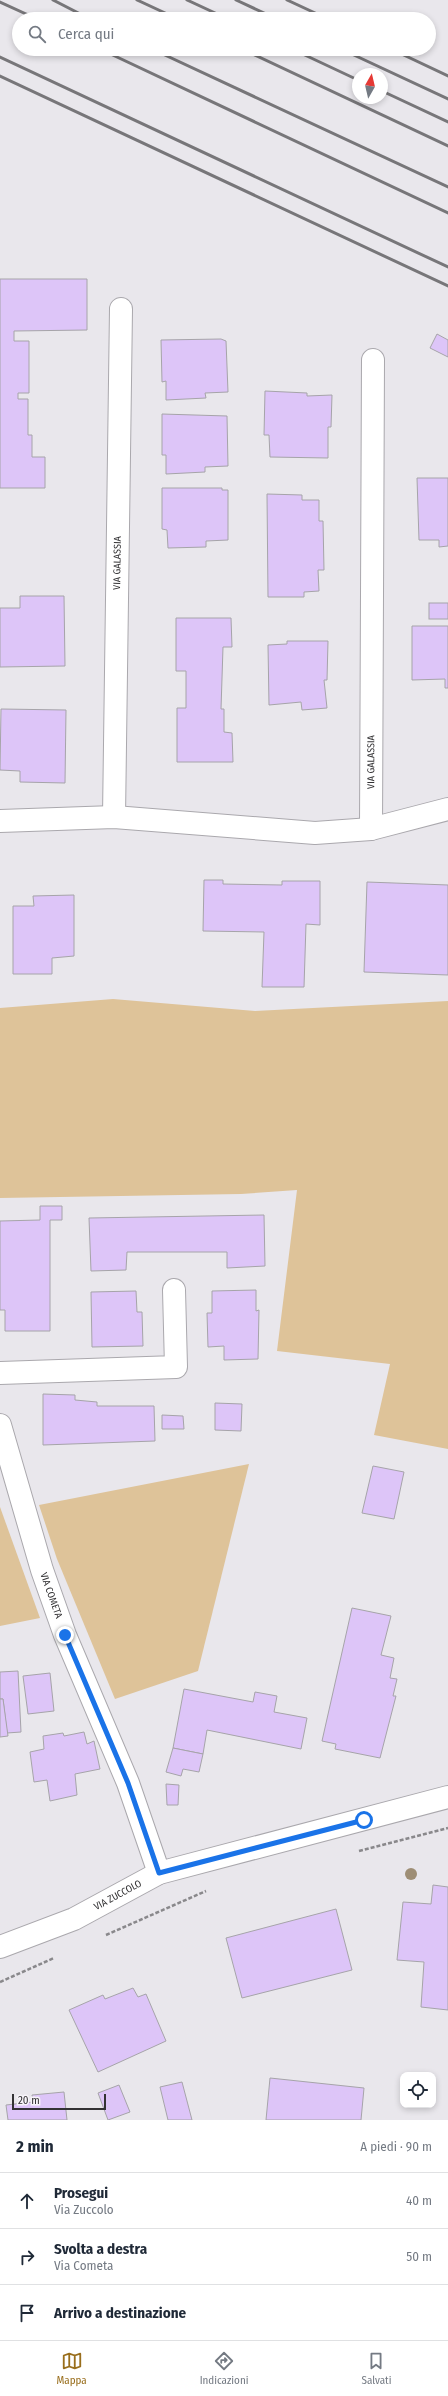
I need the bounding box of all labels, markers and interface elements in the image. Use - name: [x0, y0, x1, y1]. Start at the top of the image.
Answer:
- search box: [12, 12, 436, 56]
- icon: search: [26, 23, 48, 45]
- text: Cerca qui: [58, 25, 114, 43]
- north arrow: [352, 68, 388, 104]
- street label: VIA GALASSIA: [111, 535, 124, 590]
- street label: VIA GALASSIA: [365, 734, 377, 789]
- street label: VIA COMETA: [37, 1571, 65, 1621]
- route end: [56, 1626, 74, 1644]
- route start: [355, 1811, 373, 1829]
- street label: VIA ZUCCOLO: [92, 1878, 144, 1913]
- map controls: [400, 2072, 436, 2108]
- button: locate: [400, 2072, 436, 2108]
- scale bar: [12, 2092, 106, 2111]
- text: 20 m: [18, 2094, 40, 2107]
- text: 2 min: [16, 2136, 54, 2157]
- text: A piedi · 90 m: [360, 2139, 432, 2154]
- text: Prosegui: [54, 2184, 108, 2202]
- icon: ahead: [16, 2190, 38, 2212]
- text: 40 m: [406, 2193, 432, 2208]
- text: Via Zuccolo: [54, 2202, 114, 2217]
- text: Svolta a destra: [54, 2240, 147, 2258]
- icon: right: [16, 2246, 38, 2268]
- text: 50 m: [406, 2249, 432, 2264]
- text: Via Cometa: [54, 2258, 113, 2273]
- icon: arrive: [16, 2302, 38, 2324]
- text: Arrivo a destinazione: [54, 2304, 186, 2322]
- tab: Mappa: [56, 2350, 87, 2387]
- tab: Indicazioni: [200, 2350, 248, 2387]
- tab: Salvati: [361, 2350, 391, 2387]

